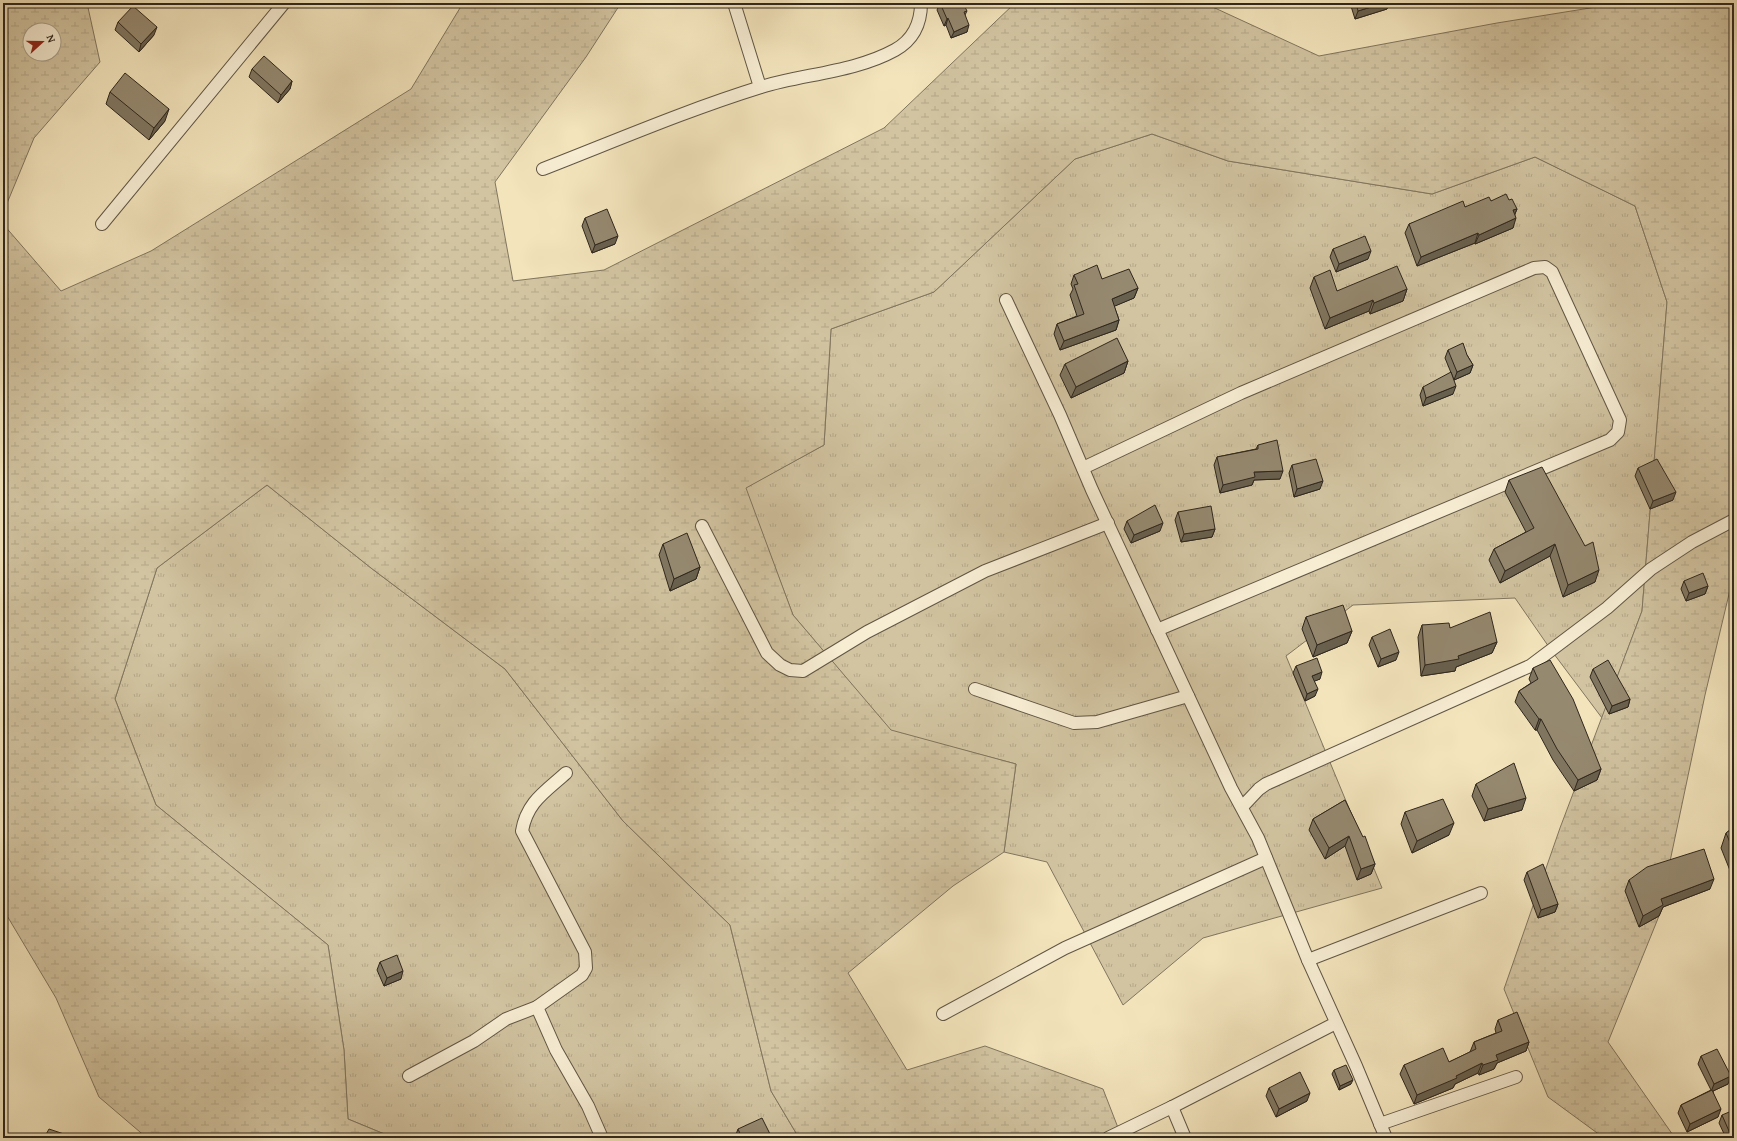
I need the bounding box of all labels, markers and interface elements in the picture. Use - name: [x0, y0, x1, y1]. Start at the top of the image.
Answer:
- north arrow: [22, 22, 62, 62]
- text: N: [43, 32, 60, 45]

